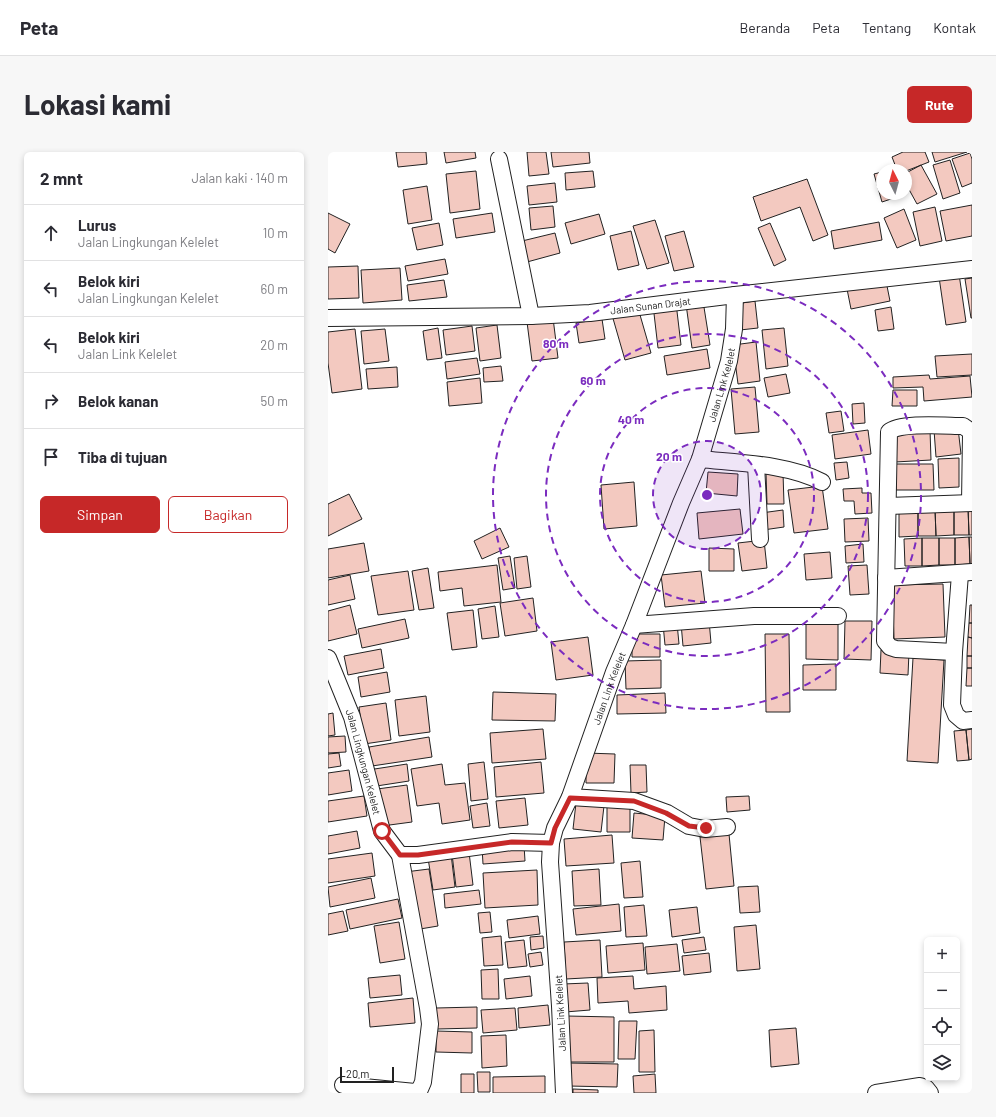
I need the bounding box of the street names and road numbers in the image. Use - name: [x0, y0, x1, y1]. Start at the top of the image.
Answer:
- street label: Jalan Sunan Drajat: [610, 295, 692, 316]
- street label: Jalan Link Kelelet: [705, 346, 737, 423]
- street label: Jalan Link Kelelet: [590, 650, 628, 726]
- street label: Jalan Lingkungan Kelelet: [343, 707, 383, 816]
- street label: Jalan Link Kelelet: [552, 974, 568, 1051]

